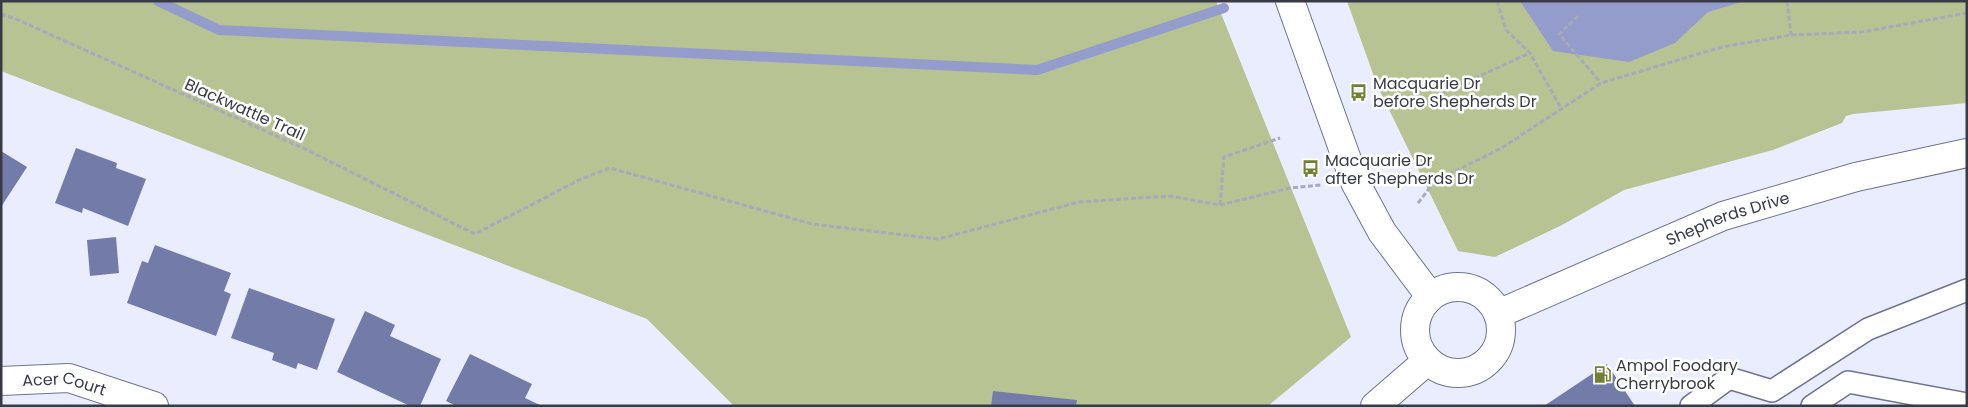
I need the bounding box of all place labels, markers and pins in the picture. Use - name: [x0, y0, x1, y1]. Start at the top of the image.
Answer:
- place label: Macquarie Dr before Shepherds Dr: [1373, 72, 1537, 113]
- bus stop icon: Macquarie Dr before Shepherds Dr: [1349, 82, 1369, 102]
- place label: Macquarie Dr after Shepherds Dr: [1325, 149, 1474, 190]
- bus stop icon: Macquarie Dr after Shepherds Dr: [1301, 159, 1321, 179]
- place label: Ampol Foodary Cherrybrook: [1616, 354, 1738, 395]
- fuel station icon: Ampol Foodary Cherrybrook: [1592, 364, 1612, 384]

